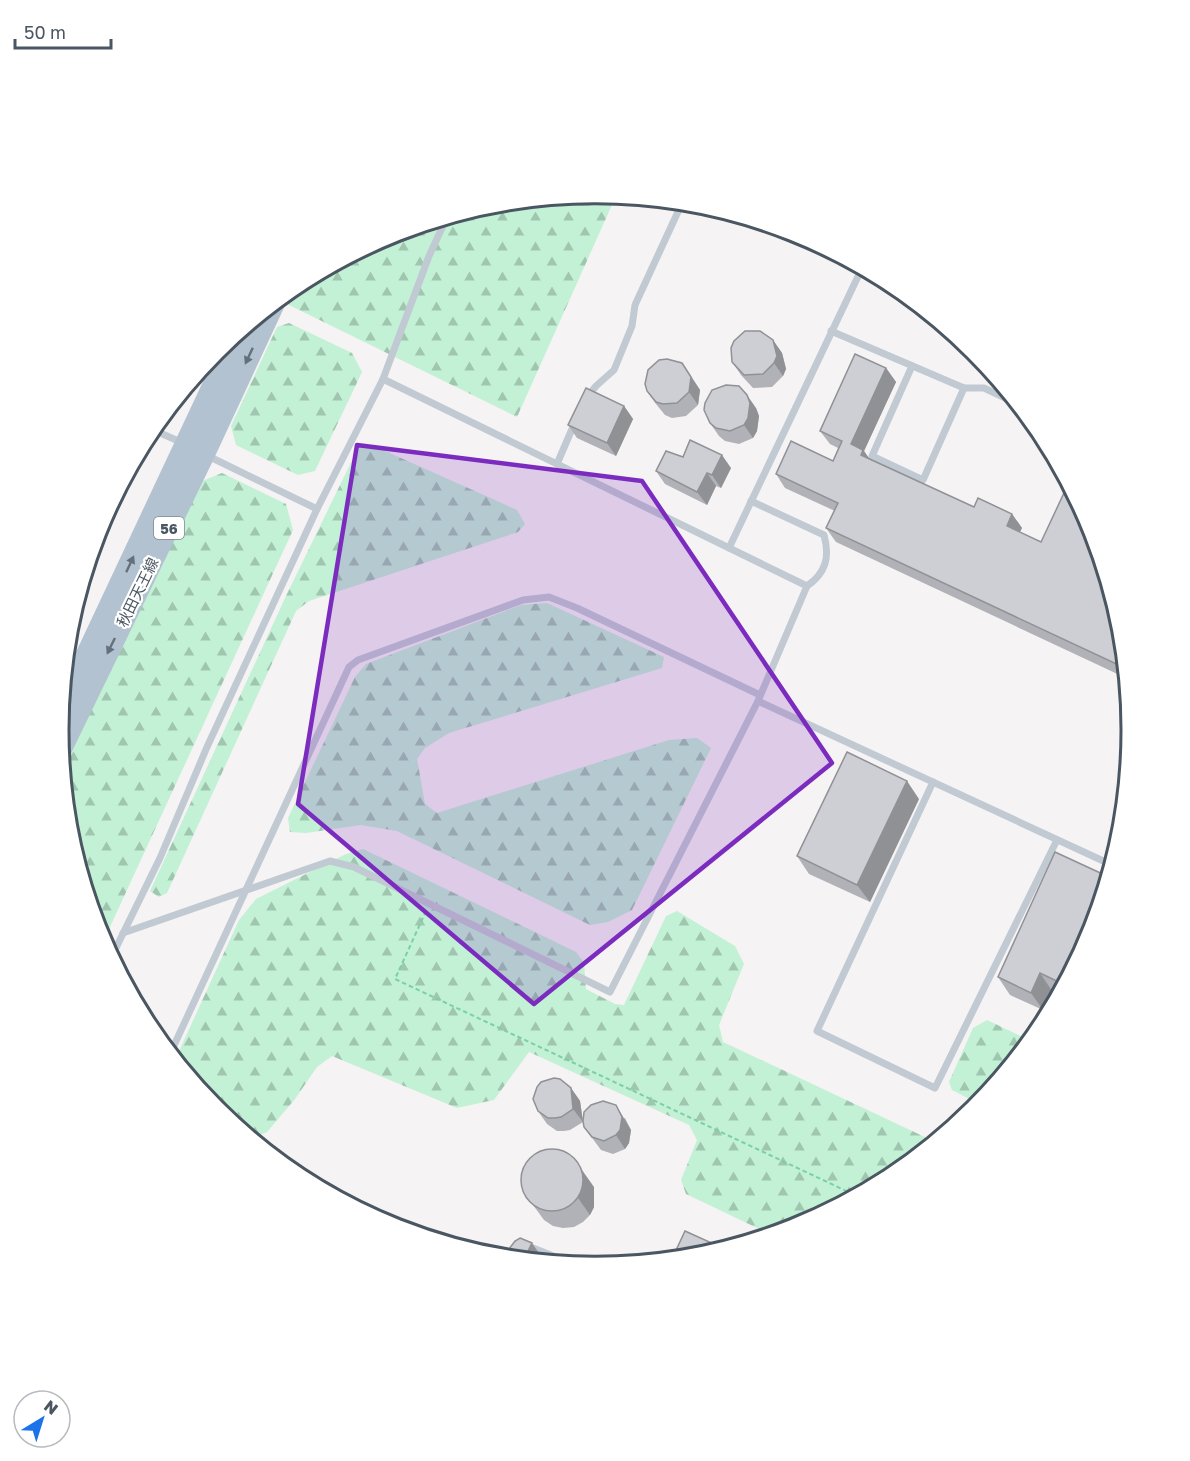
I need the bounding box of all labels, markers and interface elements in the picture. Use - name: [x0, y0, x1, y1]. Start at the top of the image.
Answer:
- scale bar: [15, 12, 111, 50]
- text: 50 m: [24, 21, 66, 43]
- one-way arrow: [245, 348, 254, 365]
- road number: 56: [154, 517, 184, 539]
- street label: 秋田天王線: [112, 554, 162, 630]
- one-way arrow: [125, 555, 134, 572]
- one-way arrow: [106, 638, 116, 655]
- north arrow: [12, 1389, 72, 1449]
- text: N: [40, 1396, 62, 1419]

